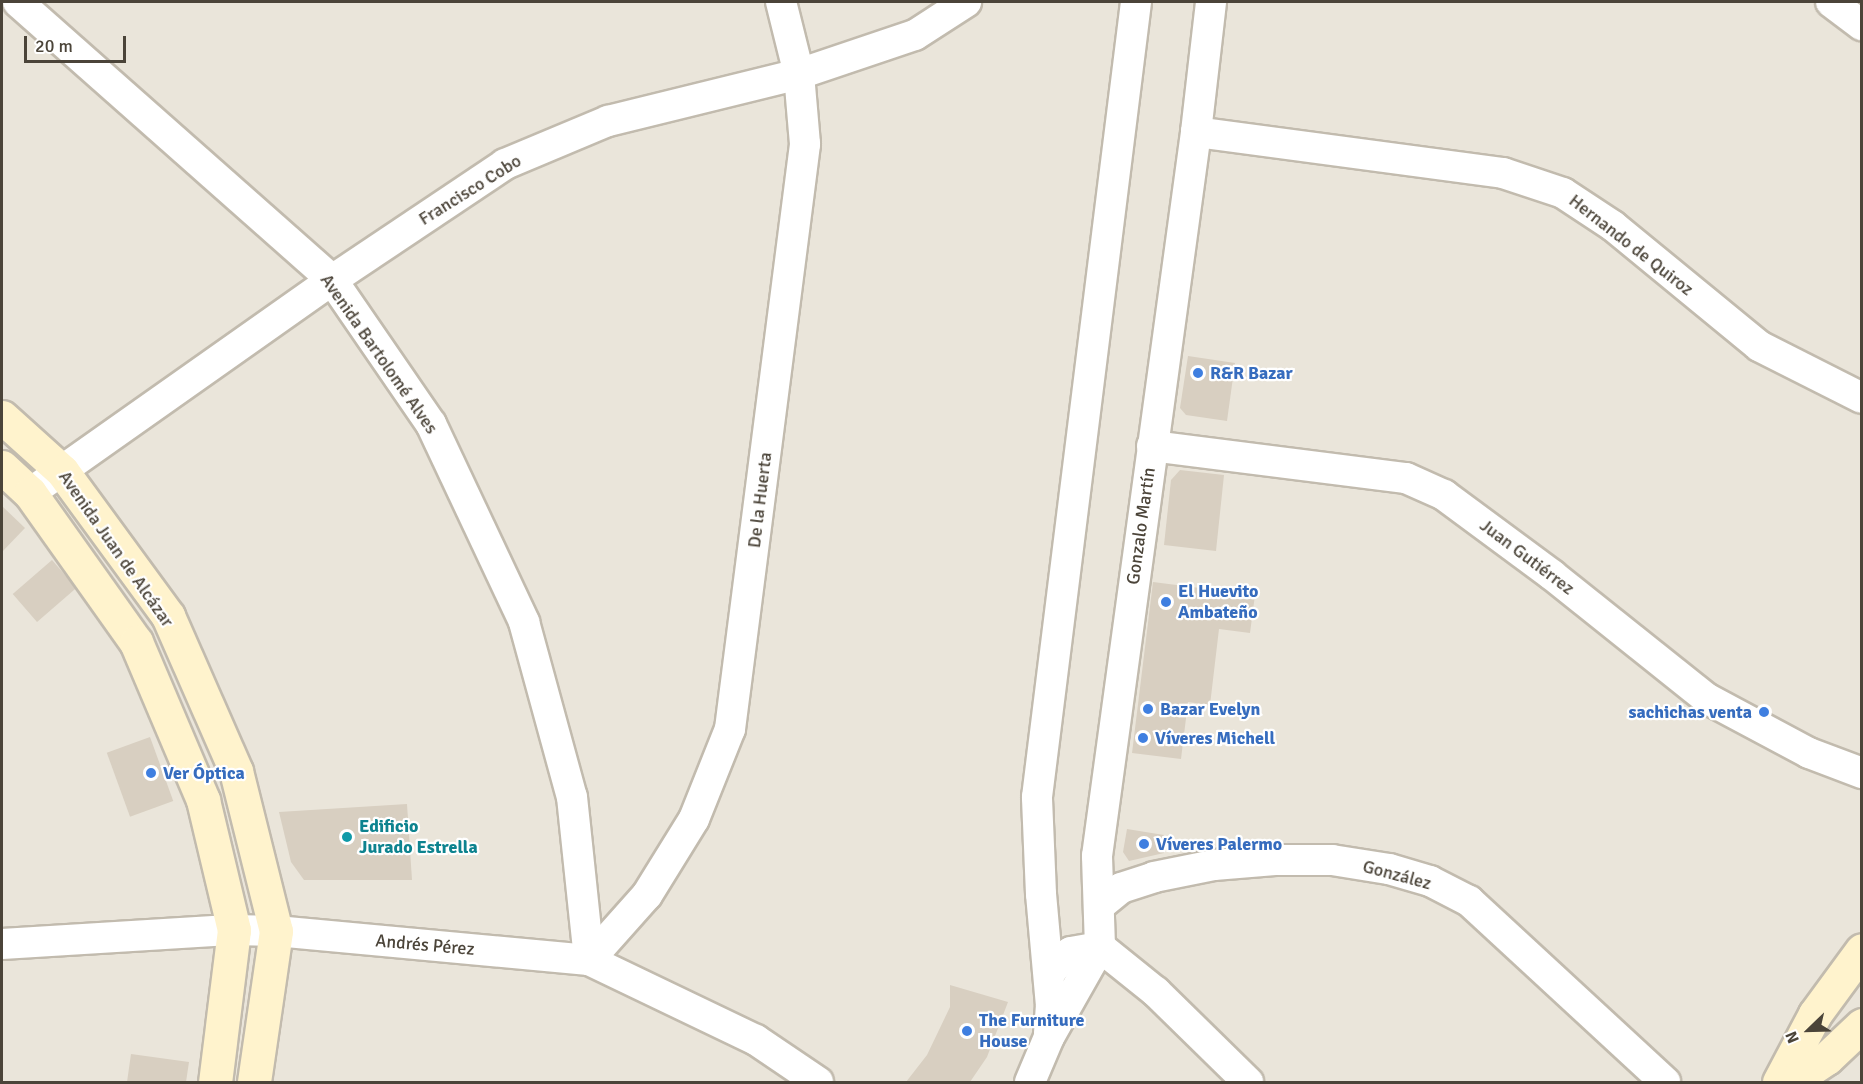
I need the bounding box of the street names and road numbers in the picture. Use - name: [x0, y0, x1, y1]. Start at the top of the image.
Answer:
- street label: Francisco Cobo: [415, 150, 525, 230]
- street label: Hernando de Quiroz: [1565, 190, 1697, 300]
- street label: Avenida Bartolomé Alves: [316, 270, 442, 438]
- street label: De la Huerta: [743, 451, 777, 549]
- street label: Gonzalo Martín: [1122, 466, 1160, 586]
- street label: Avenida Juan de Alcázar: [54, 467, 178, 631]
- street label: Juan Gutiérrez: [1476, 515, 1578, 599]
- street label: González: [1360, 856, 1434, 894]
- street label: Andrés Pérez: [374, 930, 476, 960]

